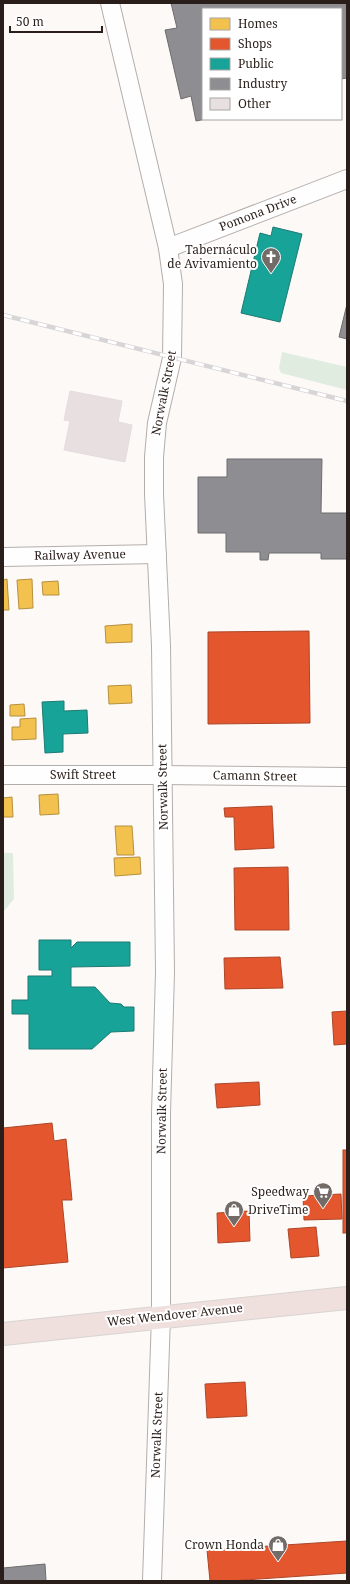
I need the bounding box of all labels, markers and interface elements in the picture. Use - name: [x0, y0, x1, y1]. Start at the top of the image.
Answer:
- scale bar: [10, 8, 102, 34]
- legend: [202, 8, 342, 120]
- text: 50 m: [16, 13, 44, 30]
- text: Homes: [238, 15, 278, 32]
- text: Shops: [238, 35, 272, 52]
- text: Public: [238, 55, 274, 72]
- text: Industry: [238, 75, 287, 92]
- text: Other: [238, 95, 271, 112]
- street label: Pomona Drive: [217, 190, 299, 235]
- place label: Tabernáculo de Avivamiento: [167, 241, 257, 272]
- church icon: Tabernáculo de Avivamiento: [260, 246, 282, 274]
- street label: Norwalk Street: [147, 349, 180, 437]
- street label: Railway Avenue: [34, 545, 126, 564]
- street label: Norwalk Street: [153, 744, 172, 830]
- street label: Swift Street: [50, 766, 116, 783]
- street label: Camann Street: [213, 766, 297, 785]
- street label: Norwalk Street: [152, 1068, 171, 1154]
- supermarket icon: Speedway: [312, 1181, 334, 1209]
- place label: Speedway: [251, 1183, 309, 1200]
- shop icon: DriveTime: [223, 1199, 245, 1227]
- place label: DriveTime: [248, 1201, 309, 1218]
- street label: West Wendover Avenue: [106, 1299, 244, 1330]
- street label: Norwalk Street: [147, 1392, 166, 1478]
- shop icon: Crown Honda: [267, 1534, 289, 1562]
- place label: Crown Honda: [185, 1536, 264, 1553]

